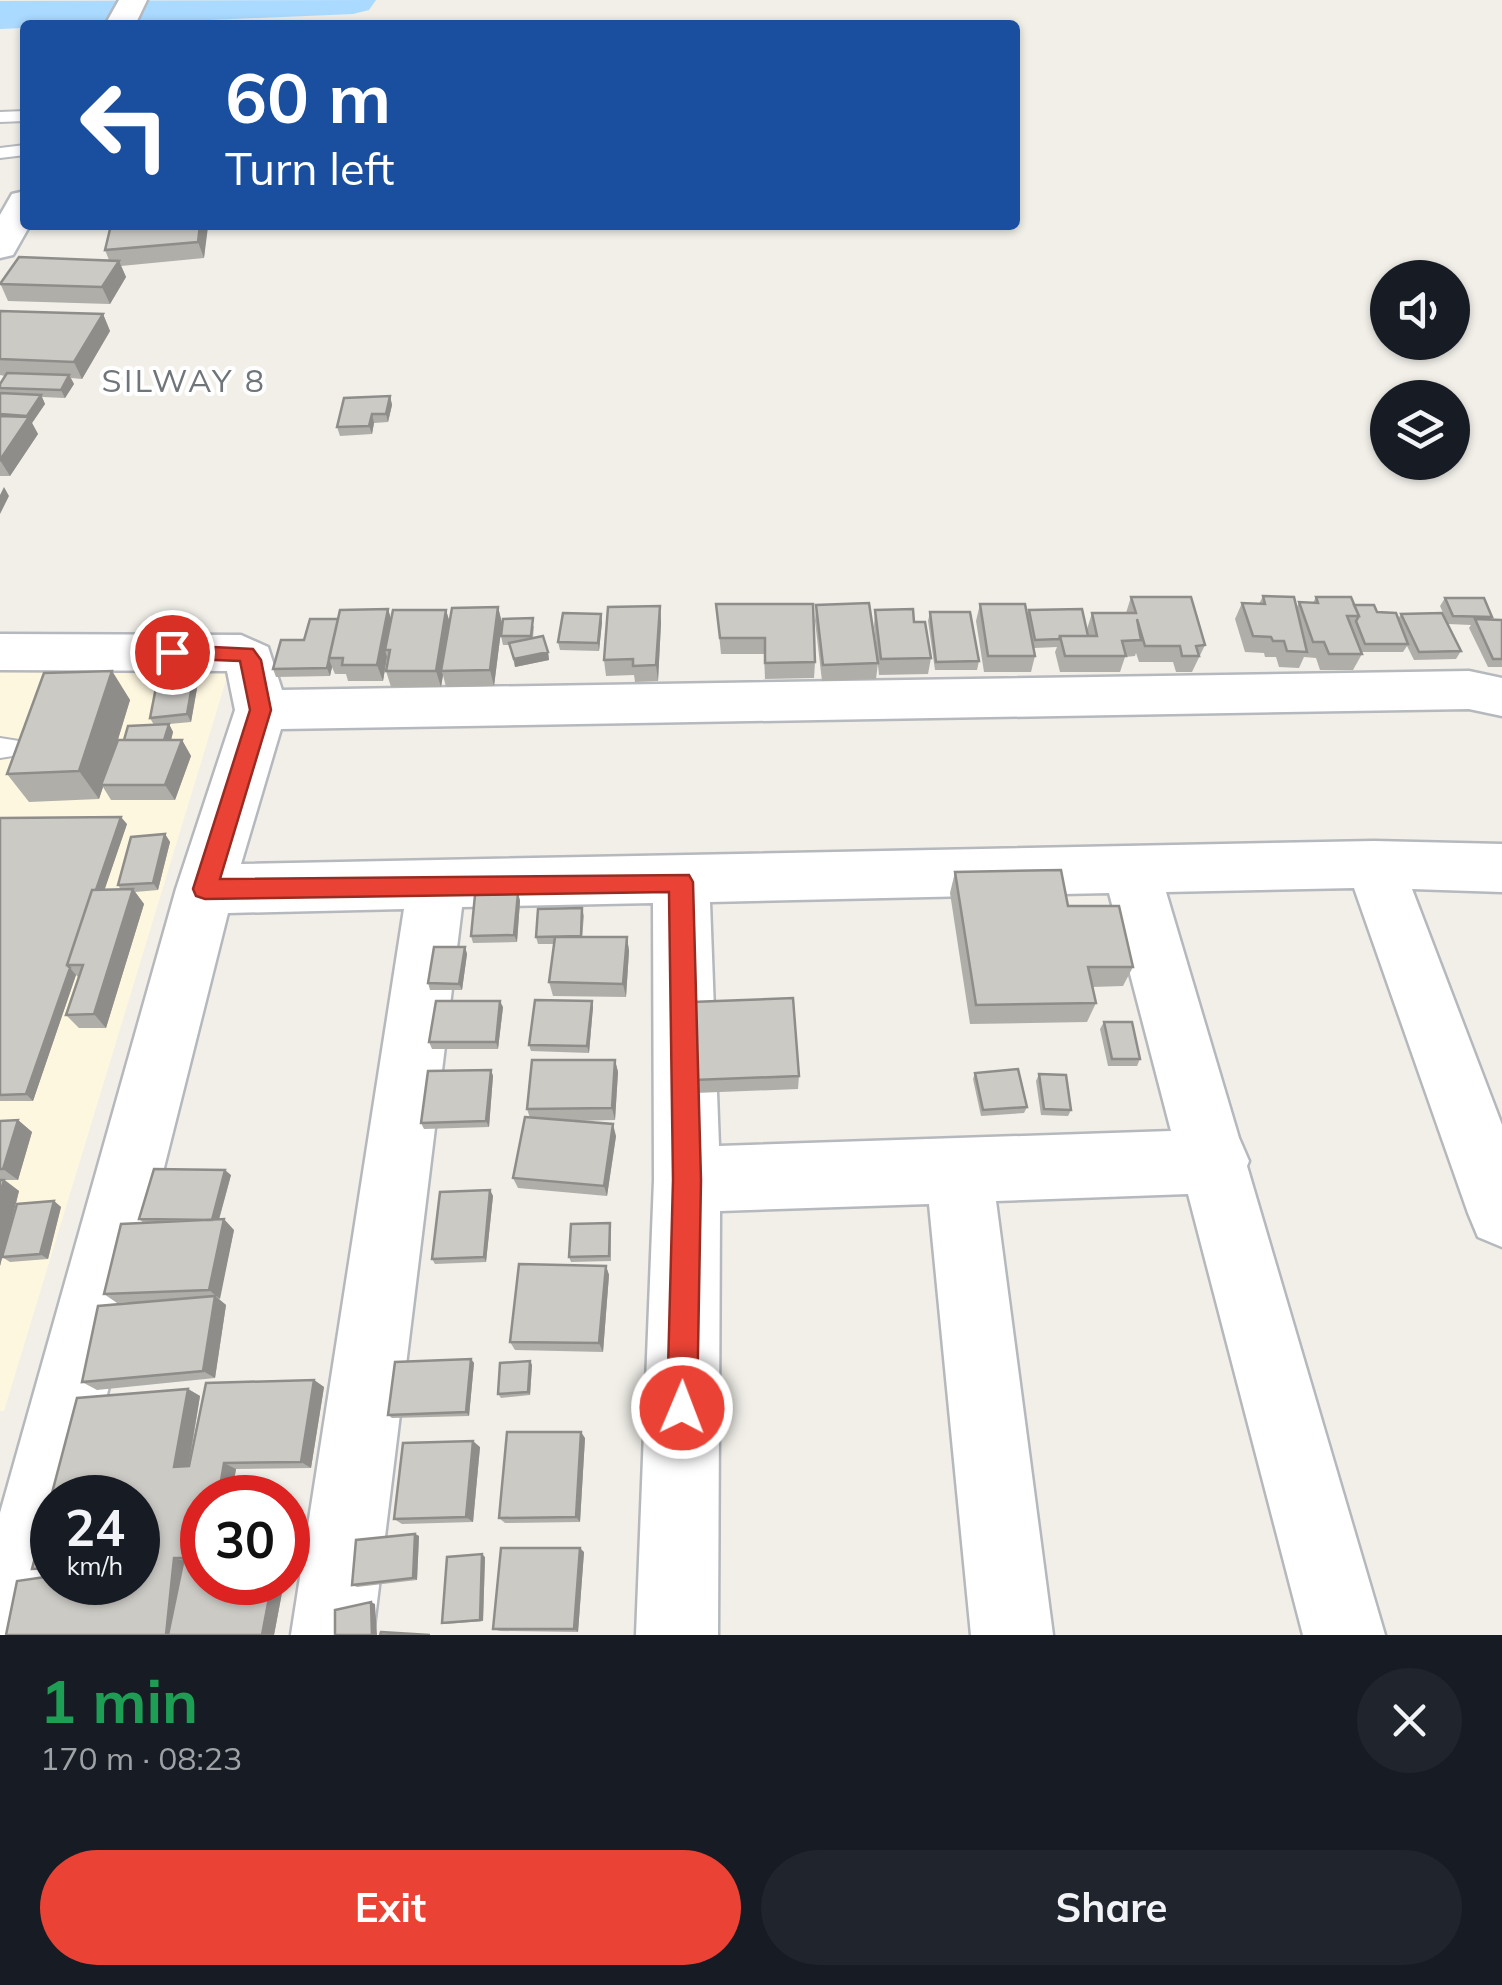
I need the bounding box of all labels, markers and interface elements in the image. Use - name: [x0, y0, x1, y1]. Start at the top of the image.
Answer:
- text: 60 m: [225, 53, 391, 141]
- icon: left: [60, 60, 190, 190]
- text: Turn left: [225, 140, 394, 196]
- map controls: [1370, 260, 1470, 480]
- button: sound: [1370, 260, 1470, 360]
- district label: SILWAY 8: [102, 360, 266, 400]
- button: layers: [1370, 380, 1470, 480]
- pin: [130, 610, 215, 695]
- icon: arrive: [145, 625, 200, 680]
- position arrow: [630, 1356, 734, 1460]
- speed limit sign: 30: [180, 1475, 310, 1605]
- text: 24: [65, 1496, 125, 1559]
- text: km/h: [67, 1550, 123, 1581]
- text: 1 min: [40, 1663, 198, 1738]
- button: close: [1357, 1668, 1462, 1773]
- text: 170 m · 08:23: [40, 1738, 242, 1778]
- button: Exit: [40, 1850, 741, 1965]
- button: Share: [761, 1850, 1462, 1965]

